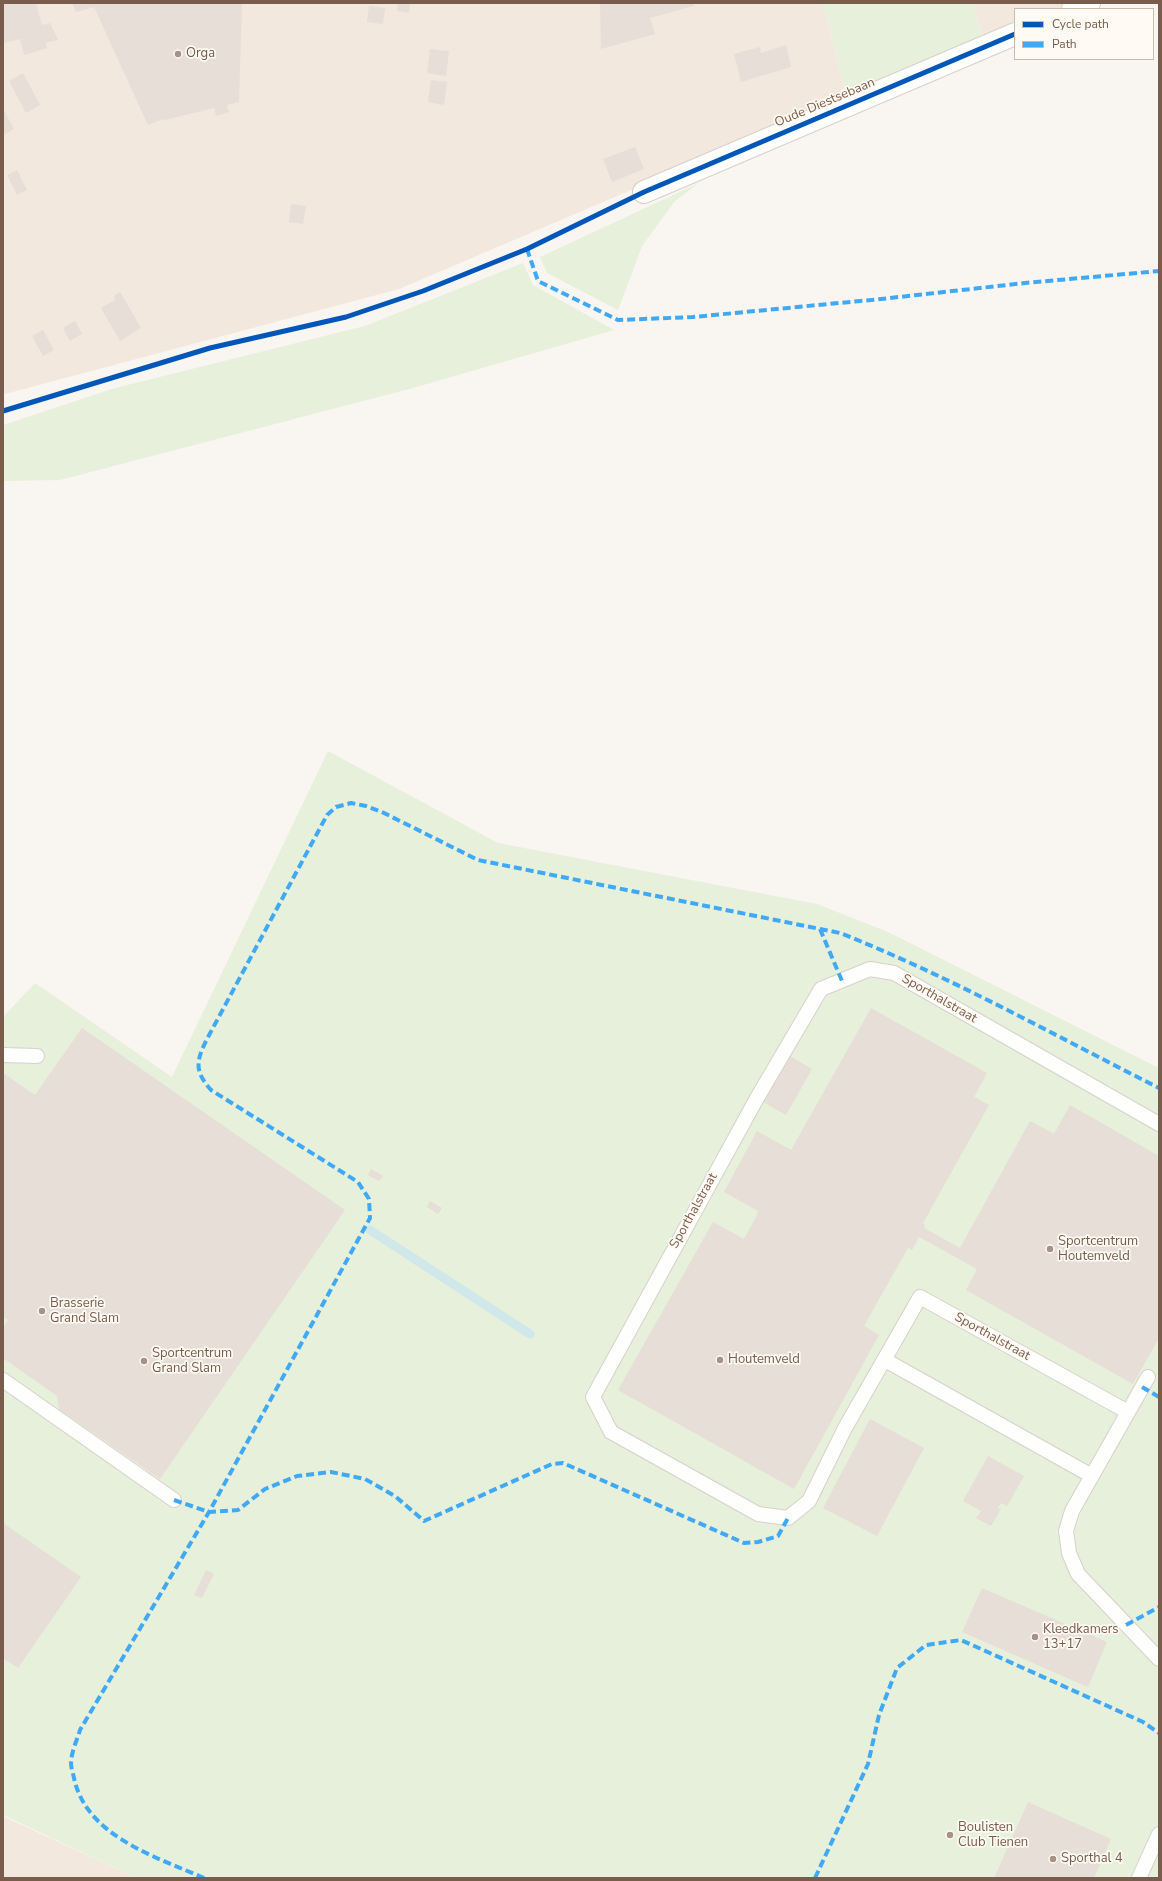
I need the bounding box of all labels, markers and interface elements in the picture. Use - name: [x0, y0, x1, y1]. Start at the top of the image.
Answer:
- legend: [1014, 8, 1154, 60]
- text: Cycle path: [1052, 16, 1109, 32]
- text: Path: [1052, 36, 1077, 52]
- place label: Orga: [186, 46, 215, 62]
- marker: Orga: [173, 49, 183, 59]
- street label: Oude Diestsebaan: [773, 75, 877, 131]
- street label: Sporthalstraat: [899, 971, 979, 1027]
- street label: Sporthalstraat: [667, 1170, 721, 1252]
- place label: Sportcentrum Houtemveld: [1058, 1234, 1138, 1265]
- marker: Sportcentrum Houtemveld: [1045, 1244, 1055, 1254]
- place label: Brasserie Grand Slam: [50, 1296, 119, 1327]
- marker: Brasserie Grand Slam: [37, 1306, 47, 1316]
- street label: Sporthalstraat: [951, 1310, 1033, 1364]
- place label: Sportcentrum Grand Slam: [152, 1346, 232, 1377]
- place label: Houtemveld: [728, 1352, 800, 1368]
- marker: Houtemveld: [715, 1355, 725, 1365]
- marker: Sportcentrum Grand Slam: [139, 1356, 149, 1366]
- place label: Kleedkamers 13+17: [1043, 1622, 1119, 1653]
- marker: Kleedkamers 13+17: [1030, 1632, 1040, 1642]
- place label: Boulisten Club Tienen: [958, 1820, 1028, 1851]
- marker: Boulisten Club Tienen: [945, 1830, 955, 1840]
- place label: Sporthal 4: [1061, 1851, 1123, 1867]
- marker: Sporthal 4: [1048, 1854, 1058, 1864]

